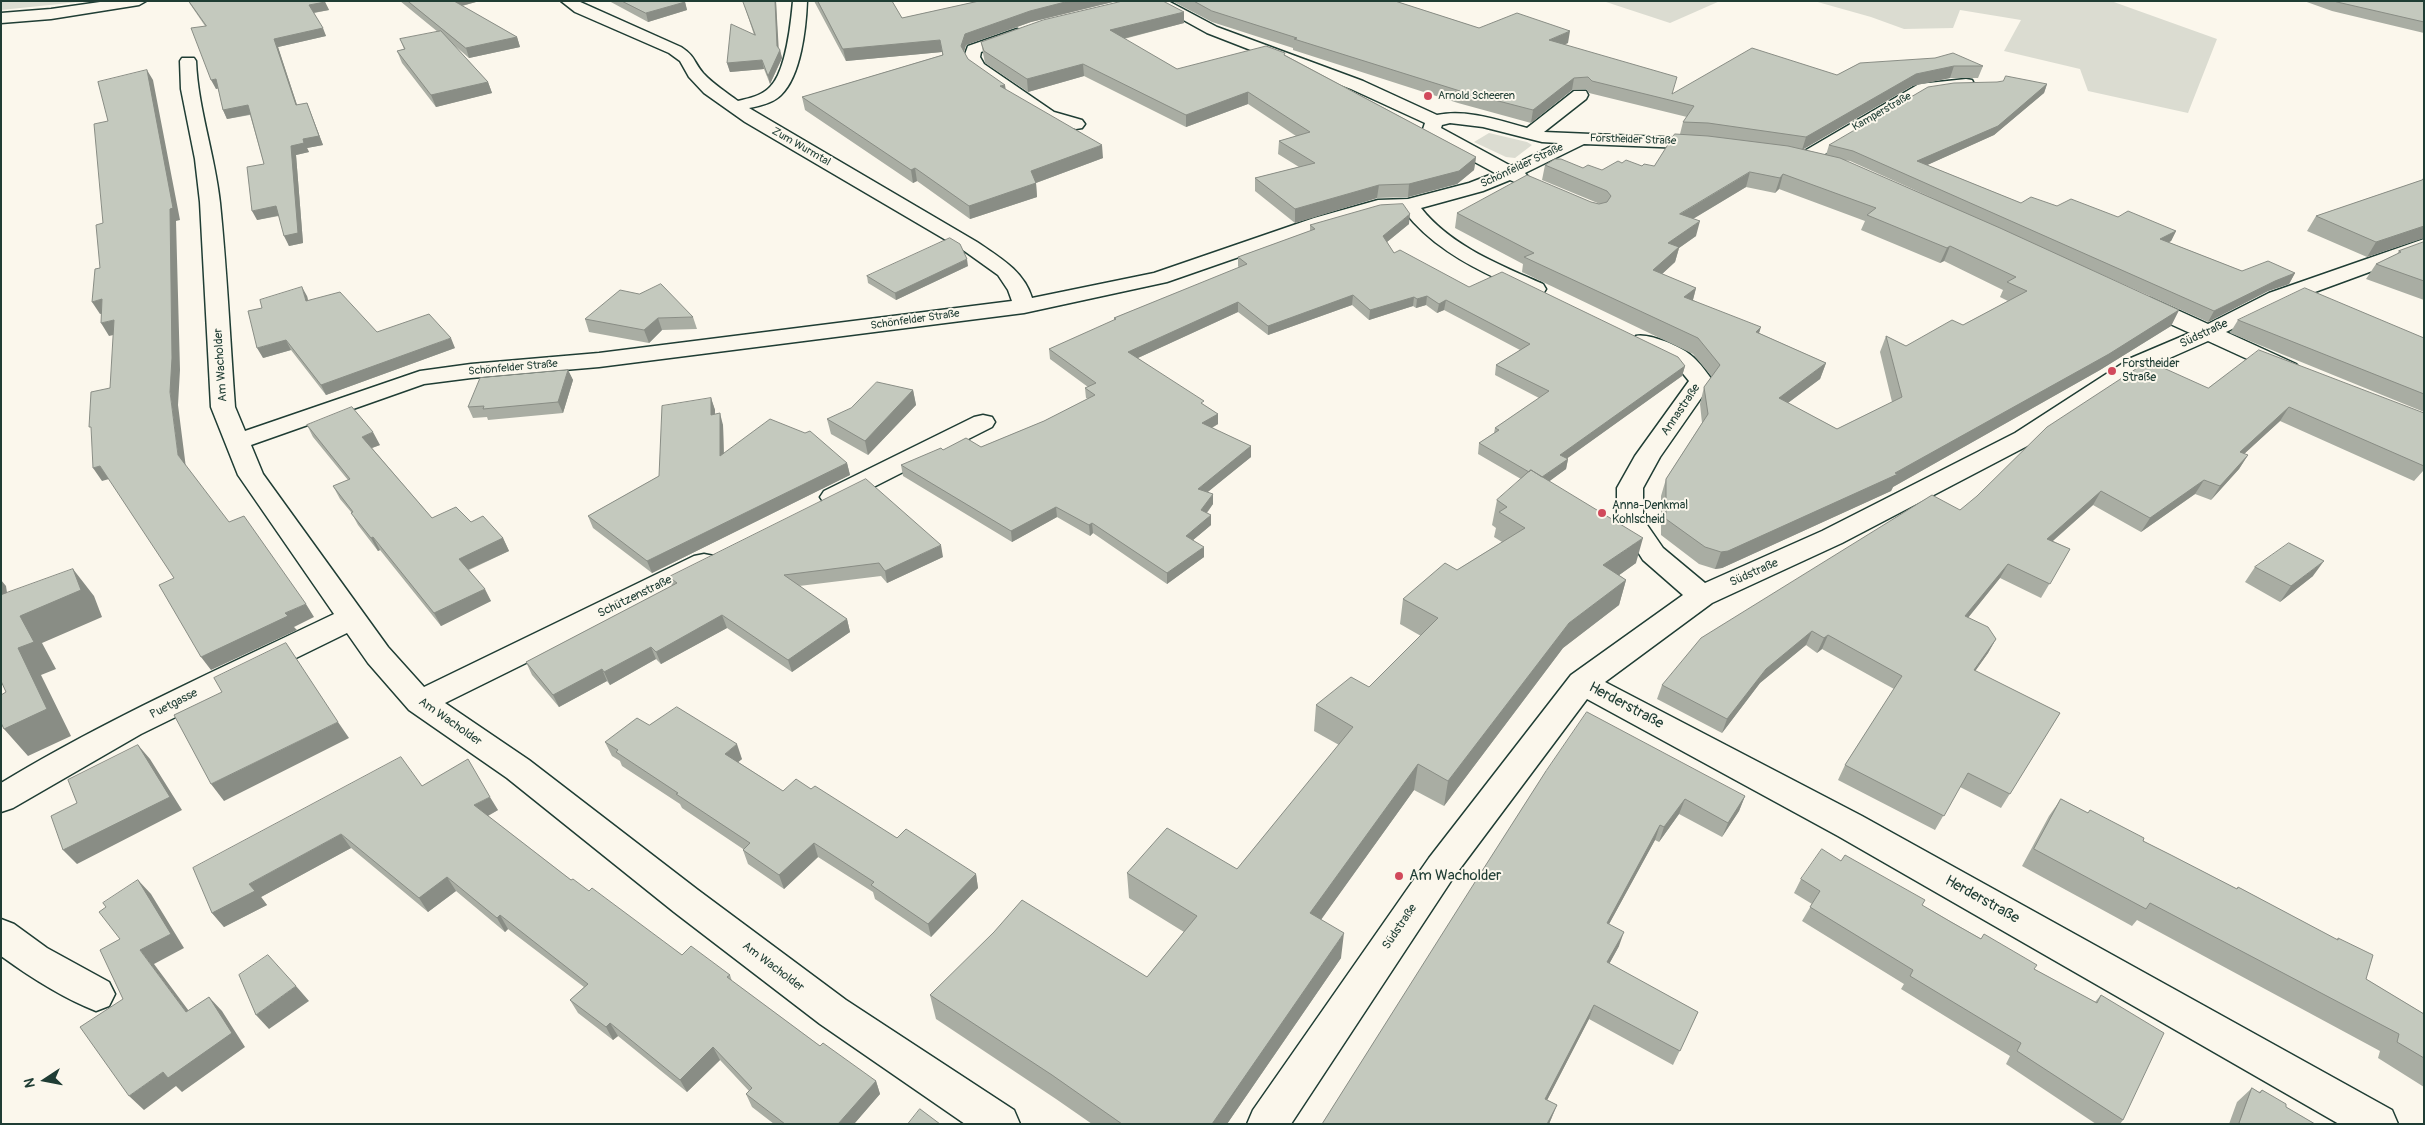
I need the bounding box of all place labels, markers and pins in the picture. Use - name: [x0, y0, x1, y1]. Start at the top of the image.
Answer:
- place label: Arnold Scheeren: [1438, 89, 1515, 103]
- marker: Arnold Scheeren: [1422, 90, 1434, 102]
- place label: Forstheider Straße: [2122, 357, 2179, 385]
- marker: Forstheider Straße: [2106, 365, 2118, 377]
- place label: Anna-Denkmal Kohlscheid: [1612, 499, 1688, 527]
- marker: Anna-Denkmal Kohlscheid: [1596, 507, 1608, 519]
- place label: Am Wacholder: [1409, 867, 1501, 885]
- marker: Am Wacholder: [1393, 870, 1405, 882]

